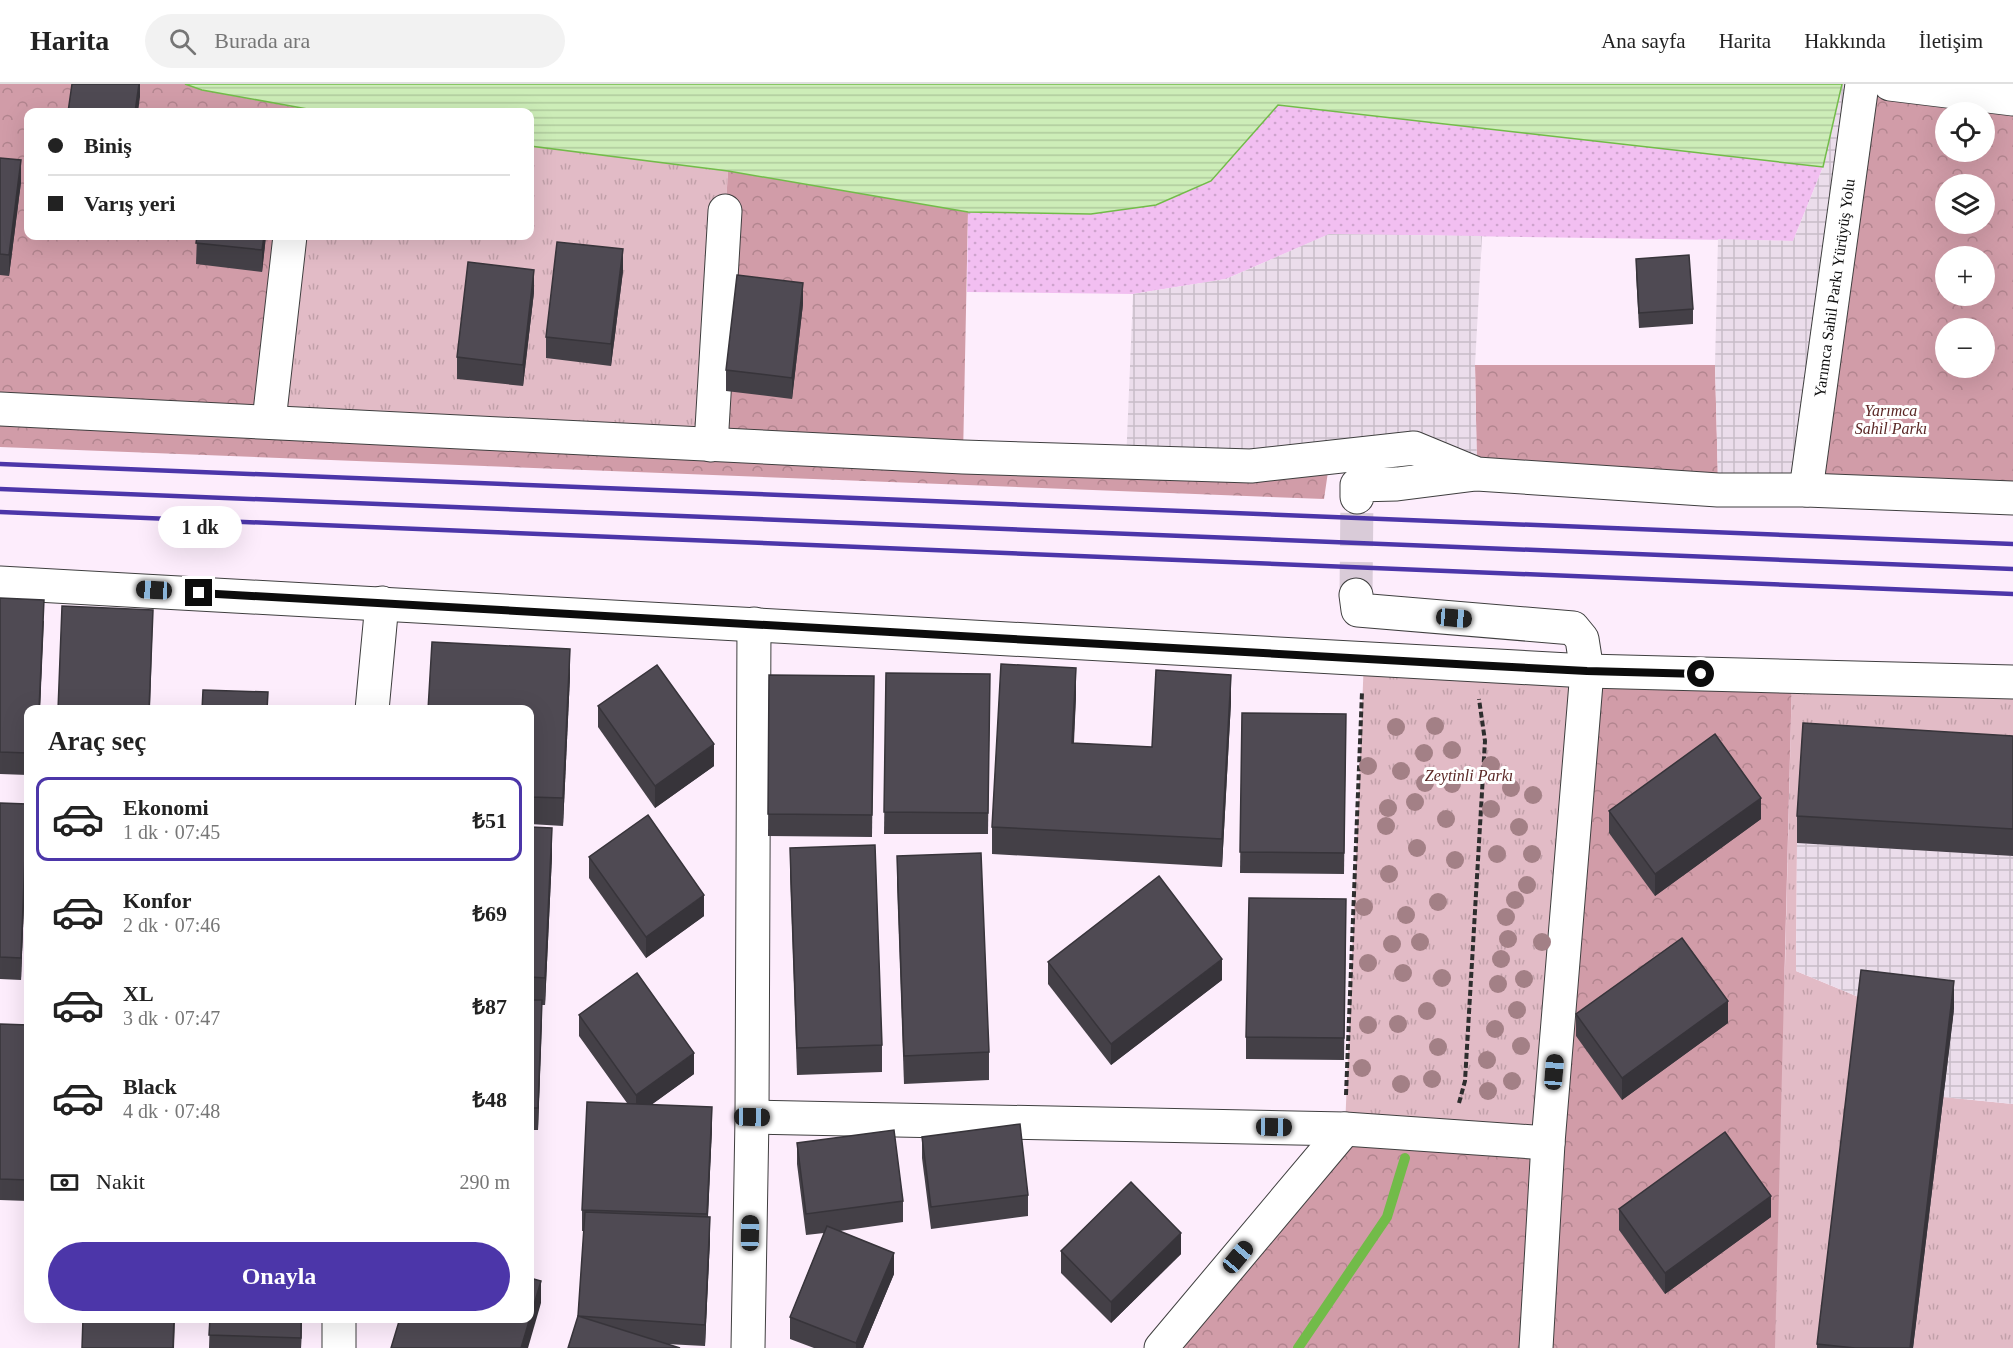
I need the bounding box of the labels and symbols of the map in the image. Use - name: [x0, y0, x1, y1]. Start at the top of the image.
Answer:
- street label: Yarımca Sahil Parkı Yürüyüş Yolu: [1810, 177, 1857, 398]
- park label: Yarımca Sahil Parkı: [1855, 402, 1927, 437]
- callout: 1 dk: [157, 506, 241, 548]
- route end: [185, 579, 212, 606]
- car: [136, 580, 172, 600]
- car: [1435, 607, 1473, 629]
- route start: [1687, 660, 1714, 687]
- park label: Zeytinli Parkı: [1425, 767, 1513, 785]
- car: [1543, 1053, 1565, 1091]
- car: [734, 1108, 770, 1126]
- car: [1256, 1118, 1292, 1136]
- car: [741, 1215, 759, 1251]
- car: [1220, 1237, 1256, 1277]

